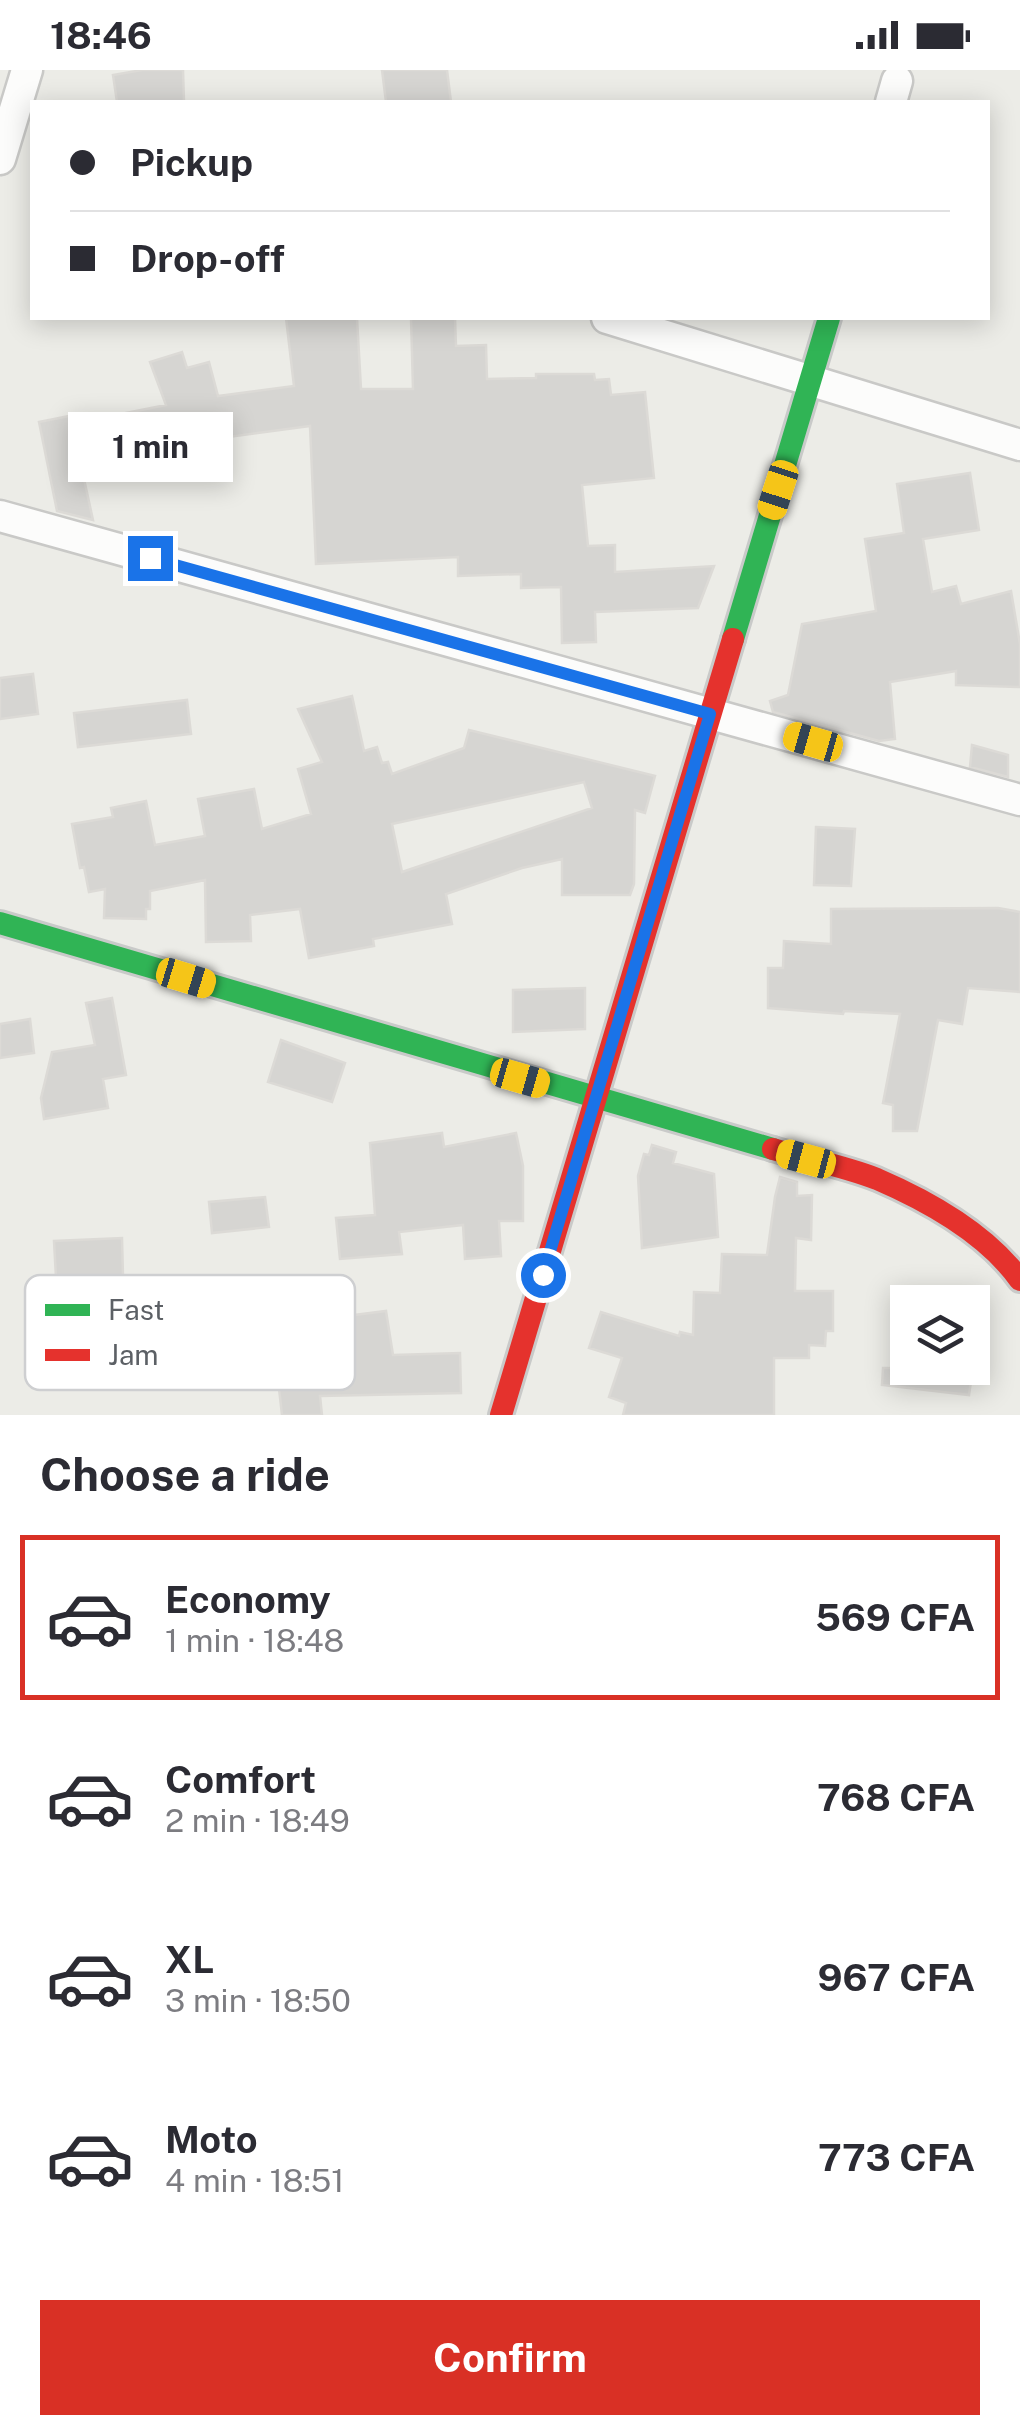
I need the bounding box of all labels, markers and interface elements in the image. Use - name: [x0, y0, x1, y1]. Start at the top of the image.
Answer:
- text: 18:46: [50, 13, 152, 58]
- text: Pickup: [130, 140, 253, 185]
- text: Drop-off: [130, 236, 285, 281]
- callout: 1 min: [68, 413, 232, 483]
- text: 1 min: [112, 428, 189, 465]
- car: [754, 457, 802, 523]
- route end: [128, 536, 173, 581]
- car: [780, 719, 846, 765]
- car: [153, 955, 219, 1001]
- car: [487, 1055, 553, 1101]
- car: [773, 1137, 839, 1181]
- route start: [521, 1253, 566, 1298]
- legend: [25, 1275, 355, 1390]
- map controls: [890, 1285, 990, 1385]
- button: layers: [890, 1285, 990, 1385]
- text: Fast: [108, 1293, 164, 1326]
- text: Jam: [108, 1338, 159, 1371]
- text: Choose a ride: [40, 1448, 330, 1501]
- icon: car: [45, 1573, 135, 1663]
- text: Economy: [165, 1577, 331, 1622]
- text: 569 CFA: [815, 1595, 975, 1640]
- text: 1 min · 18:48: [165, 1622, 344, 1659]
- icon: car: [45, 1753, 135, 1843]
- text: Comfort: [165, 1757, 316, 1802]
- text: 768 CFA: [817, 1775, 975, 1820]
- text: 2 min · 18:49: [165, 1802, 350, 1839]
- icon: car: [45, 1933, 135, 2023]
- text: XL: [165, 1937, 214, 1982]
- text: 967 CFA: [818, 1955, 975, 2000]
- text: 3 min · 18:50: [165, 1982, 351, 2019]
- icon: car: [45, 2113, 135, 2203]
- text: Moto: [165, 2117, 258, 2162]
- text: 773 CFA: [818, 2135, 975, 2180]
- text: 4 min · 18:51: [165, 2162, 344, 2199]
- button: Confirm: [40, 2300, 980, 2415]

